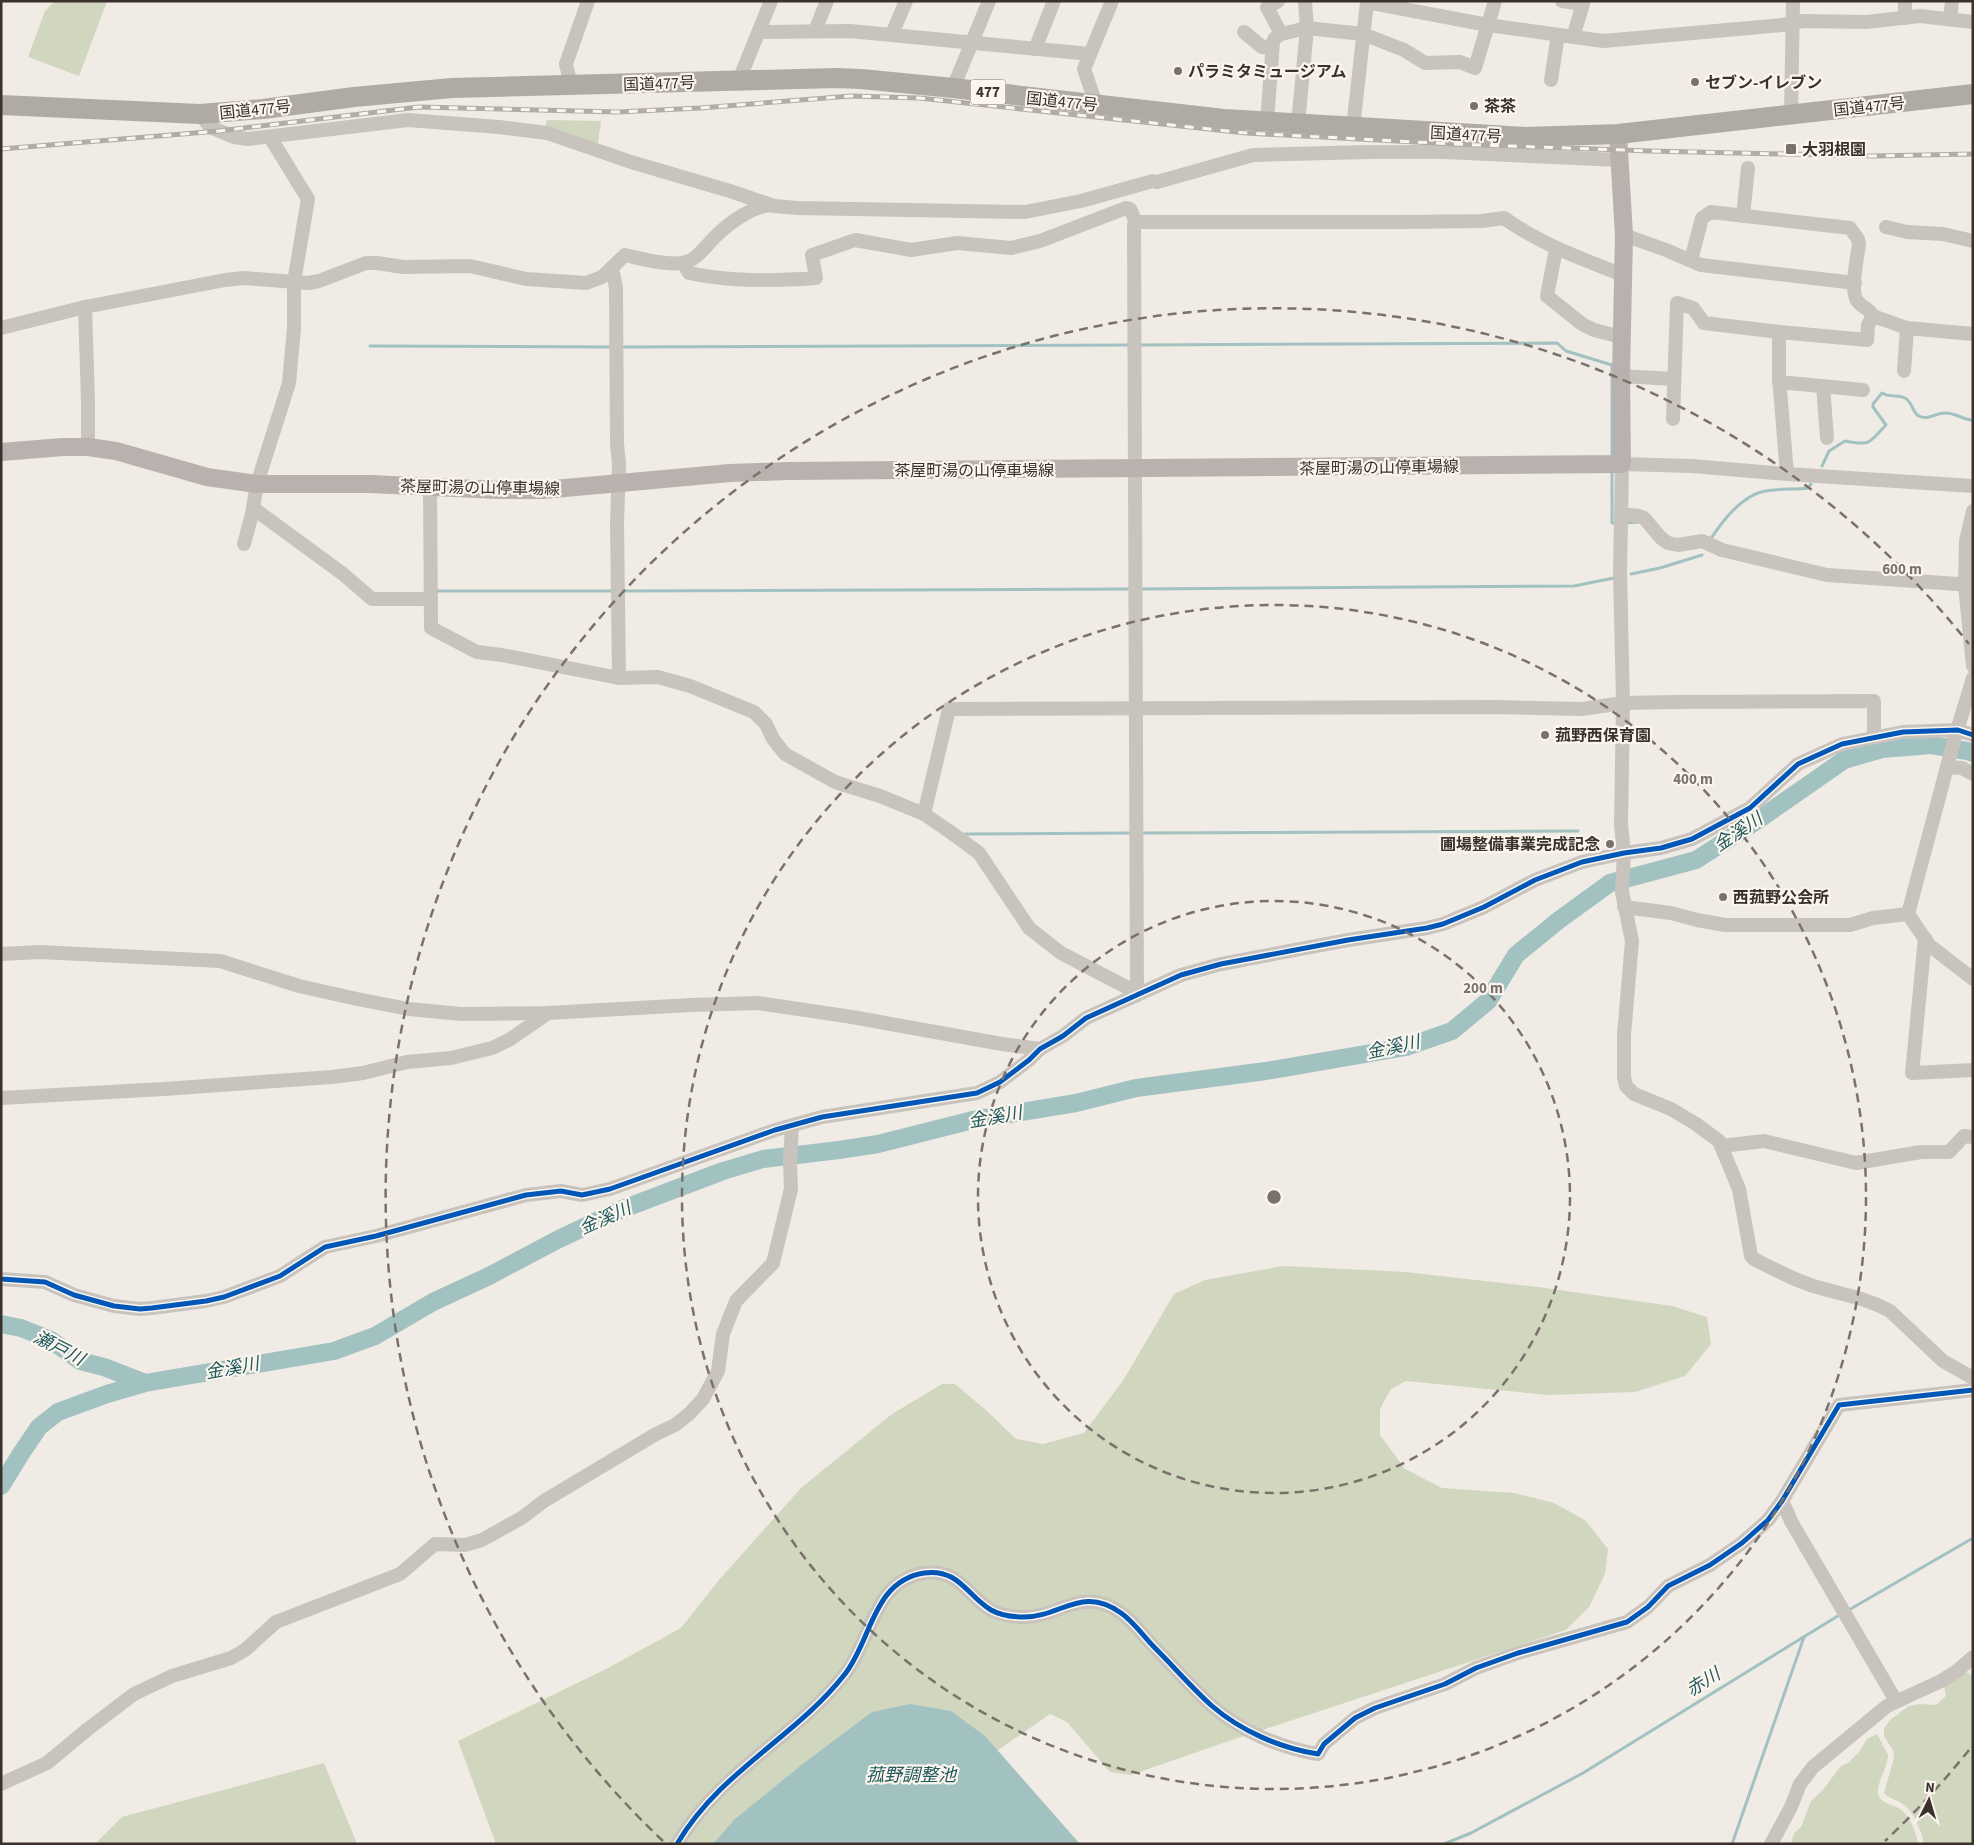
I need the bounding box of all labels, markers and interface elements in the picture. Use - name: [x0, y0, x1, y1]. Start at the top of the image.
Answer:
- place label: パラミタミュージアム: [1188, 61, 1347, 83]
- marker: パラミタミュージアム: [1172, 65, 1184, 77]
- street label: 国道477号: [623, 72, 695, 96]
- place label: セブン-イレブン: [1705, 72, 1822, 94]
- marker: セブン-イレブン: [1689, 76, 1701, 88]
- road number: 477: [970, 80, 1006, 104]
- street label: 国道477号: [1025, 87, 1099, 117]
- street label: 国道477号: [1832, 92, 1906, 122]
- street label: 国道477号: [218, 95, 292, 125]
- place label: 茶茶: [1484, 96, 1516, 118]
- marker: 茶茶: [1468, 100, 1480, 112]
- street label: 国道477号: [1429, 122, 1502, 148]
- place label: 大羽根園: [1802, 139, 1866, 161]
- marker: 大羽根園: [1784, 142, 1798, 156]
- street label: 茶屋町湯の山停車場線: [1299, 456, 1459, 480]
- street label: 茶屋町湯の山停車場線: [894, 460, 1054, 482]
- street label: 茶屋町湯の山停車場線: [400, 476, 560, 500]
- text: 600 m: [1882, 559, 1922, 580]
- place label: 菰野西保育園: [1555, 725, 1651, 747]
- marker: 菰野西保育園: [1539, 729, 1551, 741]
- text: 400 m: [1673, 769, 1713, 790]
- water label: 金溪川: [1709, 806, 1769, 858]
- place label: 圃場整備事業完成記念: [1440, 834, 1600, 856]
- marker: 圃場整備事業完成記念: [1604, 838, 1616, 850]
- place label: 西菰野公会所: [1733, 887, 1829, 909]
- marker: 西菰野公会所: [1717, 891, 1729, 903]
- text: 200 m: [1463, 978, 1503, 999]
- water label: 金溪川: [1364, 1029, 1424, 1065]
- water label: 金溪川: [966, 1100, 1026, 1134]
- centre of rings: [1265, 1188, 1283, 1206]
- water label: 金溪川: [575, 1195, 637, 1241]
- water label: 瀬戸川: [29, 1325, 90, 1373]
- water label: 金溪川: [203, 1351, 263, 1385]
- water label: 赤川: [1681, 1661, 1727, 1703]
- water label: 菰野調整池: [866, 1763, 958, 1788]
- north arrow: [1904, 1775, 1954, 1825]
- text: N: [1925, 1778, 1936, 1798]

